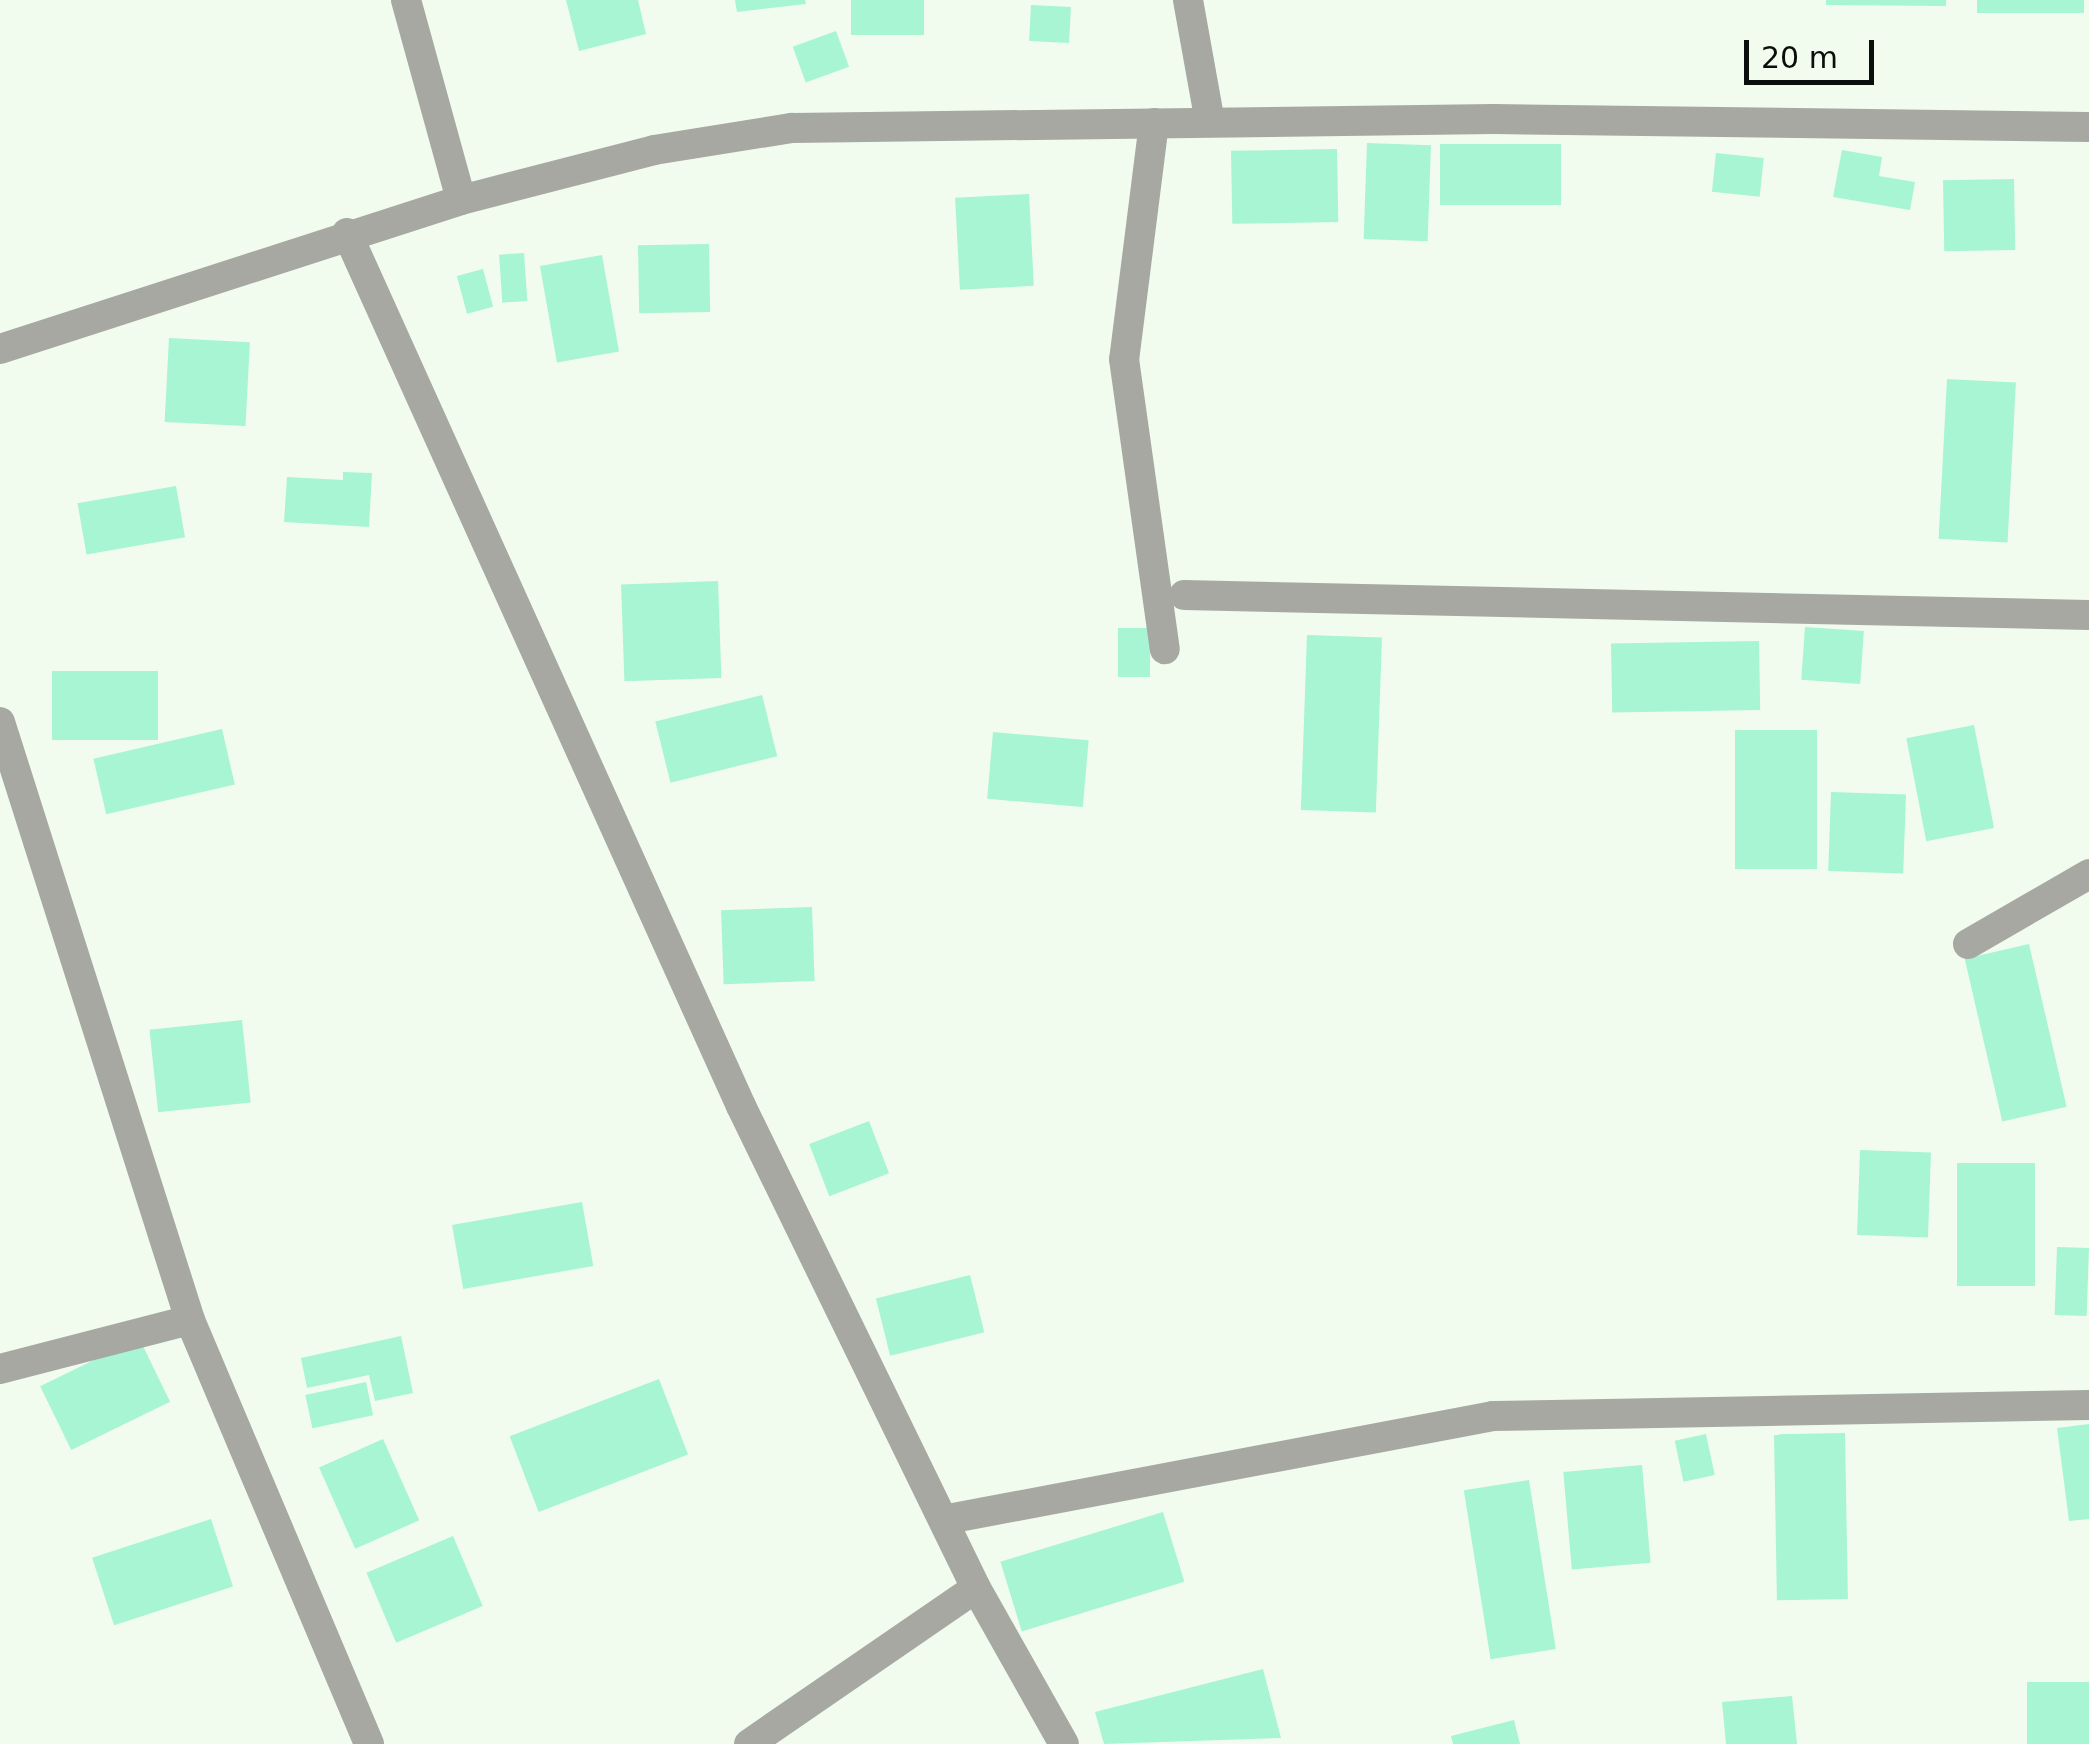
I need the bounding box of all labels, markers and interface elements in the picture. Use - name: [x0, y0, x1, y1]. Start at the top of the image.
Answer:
- scale bar: [1749, 20, 1879, 82]
- text: 20 m: [1761, 40, 1838, 75]

